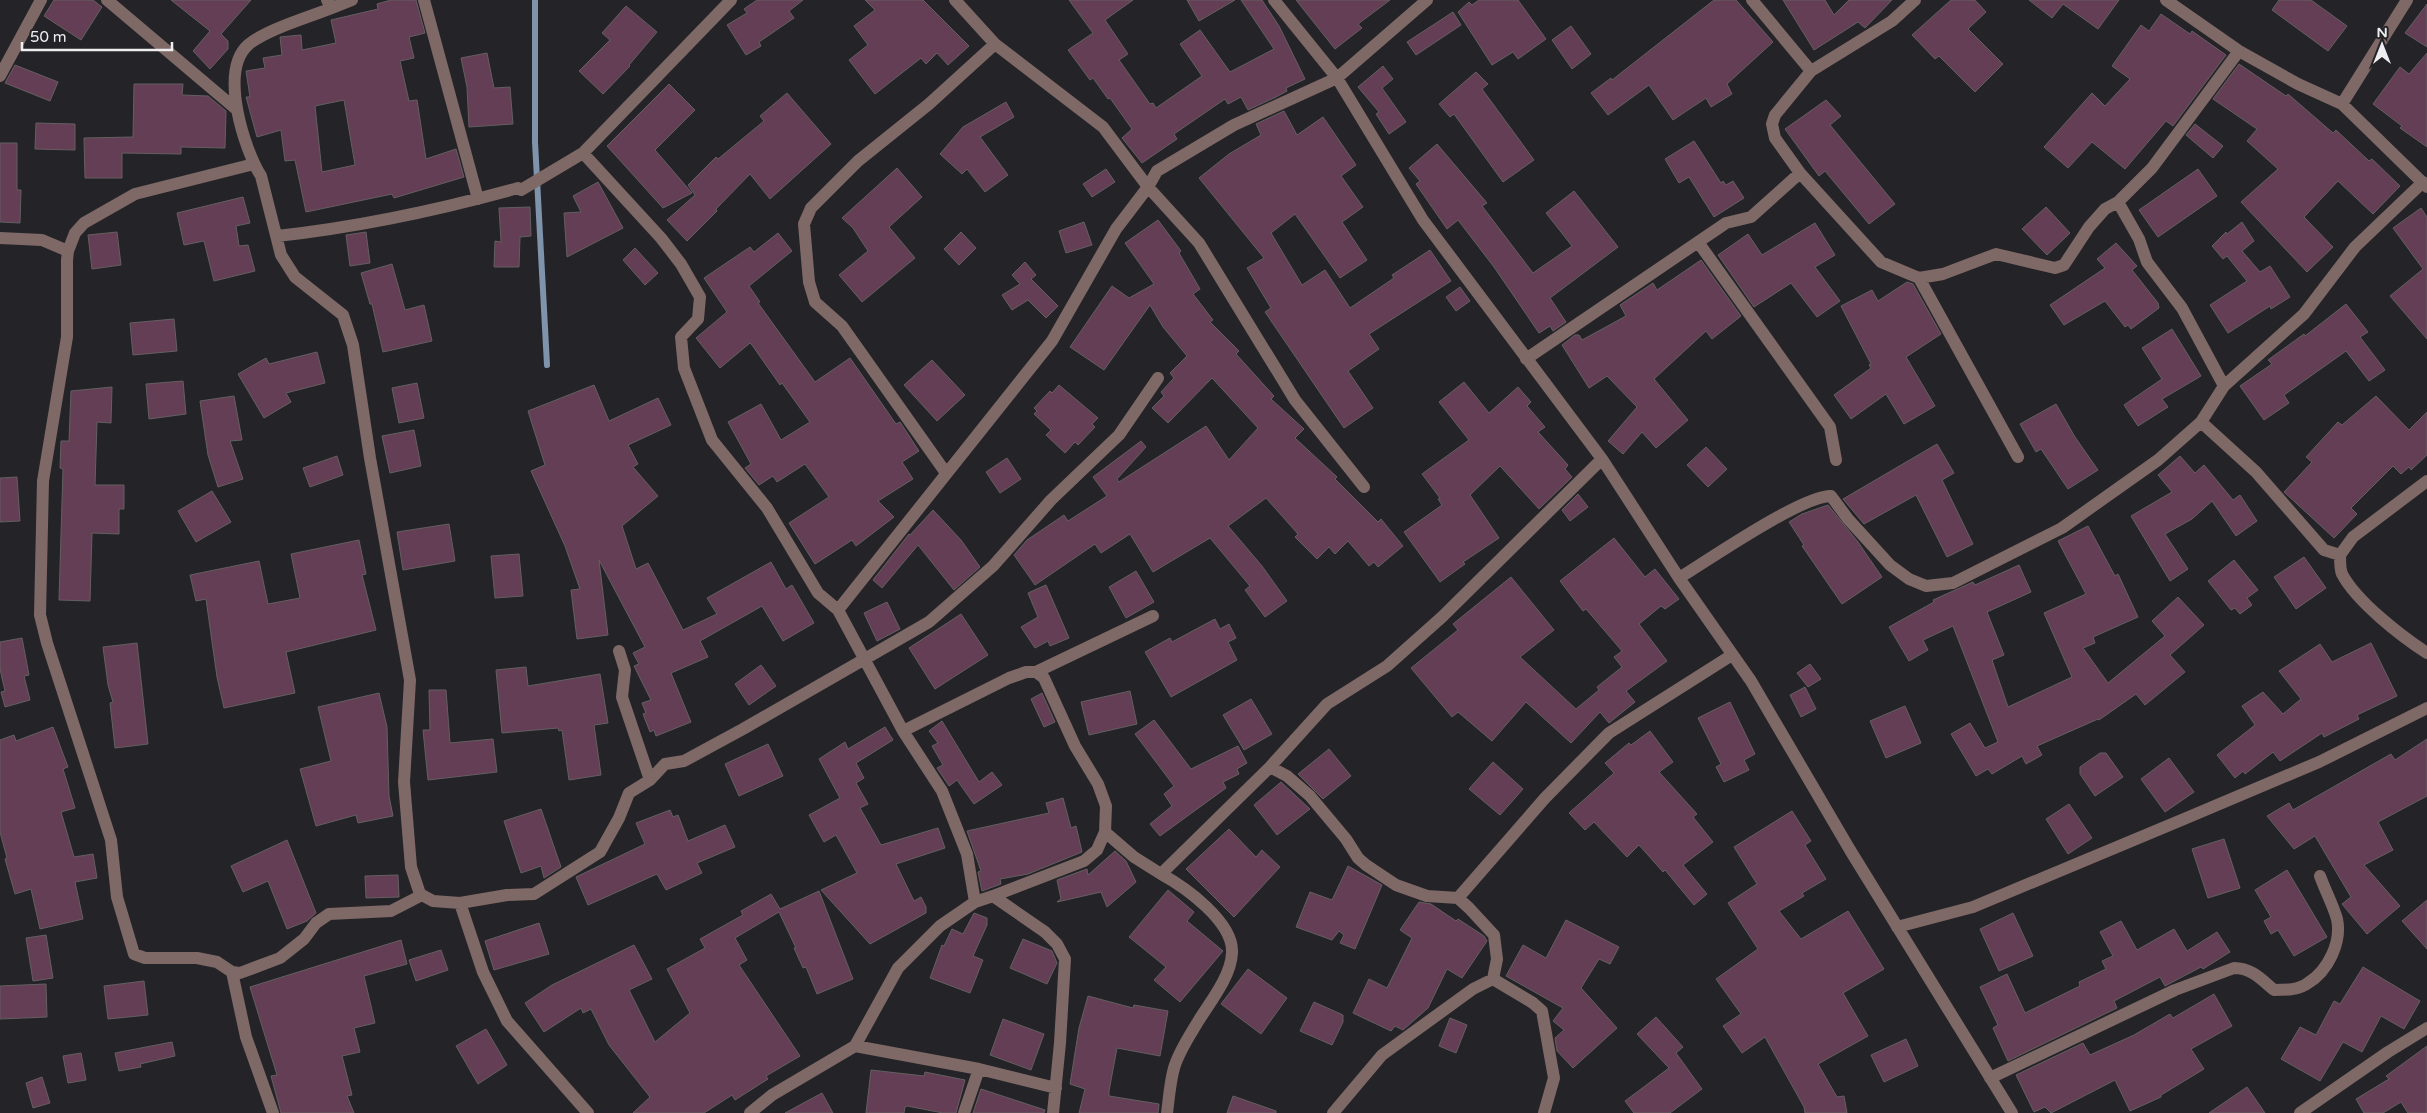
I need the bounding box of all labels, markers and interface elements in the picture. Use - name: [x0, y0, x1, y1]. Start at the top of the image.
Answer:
- scale bar: [22, 20, 172, 52]
- north arrow: [2357, 20, 2407, 70]
- text: N: [2376, 24, 2388, 41]
- text: 50 m: [30, 28, 67, 46]

